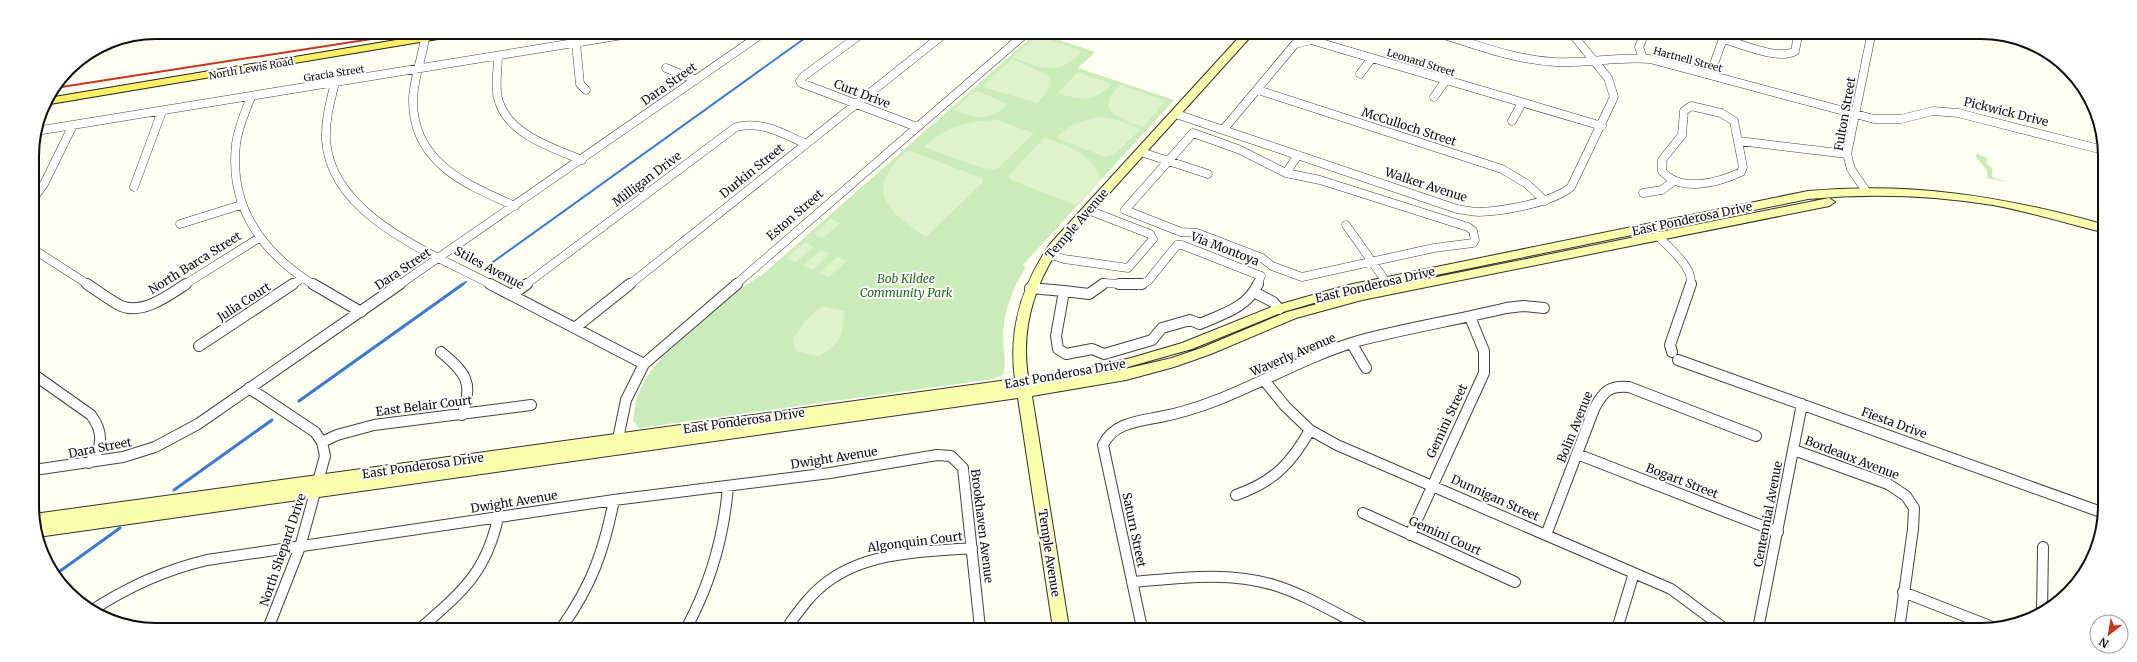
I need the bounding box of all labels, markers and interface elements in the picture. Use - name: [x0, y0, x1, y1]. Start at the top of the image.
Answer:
- street label: Hartnell Street: [1652, 44, 1724, 75]
- street label: Leonard Street: [1385, 46, 1457, 79]
- street label: North Lewis Road: [208, 55, 294, 82]
- street label: Dara Street: [638, 59, 700, 108]
- street label: Gracia Street: [303, 62, 366, 85]
- street label: Fulton Street: [1831, 75, 1858, 152]
- street label: Curt Drive: [832, 76, 893, 111]
- street label: Pickwick Drive: [1962, 94, 2050, 129]
- street label: McCulloch Street: [1360, 104, 1459, 149]
- street label: Durkin Street: [716, 140, 787, 201]
- street label: Milligan Drive: [609, 148, 684, 209]
- street label: Walker Avenue: [1382, 164, 1469, 205]
- street label: Eston Street: [763, 186, 826, 243]
- street label: Temple Avenue: [1042, 186, 1111, 262]
- street label: East Ponderosa Drive: [1630, 198, 1753, 239]
- street label: North Barca Street: [146, 228, 244, 297]
- street label: Via Montoya: [1188, 228, 1262, 269]
- street label: Stiles Avenue: [452, 243, 527, 292]
- street label: Dara Street: [372, 244, 434, 293]
- street label: East Ponderosa Drive: [1313, 263, 1436, 306]
- park label: Bob Kildee Community Park: [860, 271, 953, 300]
- street label: Julia Court: [213, 279, 273, 325]
- street label: Waverly Avenue: [1247, 330, 1338, 380]
- street label: East Ponderosa Drive: [1003, 355, 1127, 392]
- street label: Gemini Street: [1423, 381, 1470, 460]
- street label: Bolin Avenue: [1553, 389, 1596, 465]
- street label: East Belair Court: [375, 392, 473, 419]
- street label: Fiesta Drive: [1859, 404, 1929, 441]
- street label: East Ponderosa Drive: [682, 405, 806, 436]
- street label: Bordeaux Avenue: [1803, 433, 1901, 482]
- street label: Dara Street: [67, 434, 133, 461]
- street label: Dwight Avenue: [789, 443, 878, 472]
- street label: East Ponderosa Drive: [361, 450, 485, 481]
- street label: Bogart Street: [1644, 460, 1721, 501]
- street label: Centennial Avenue: [1750, 460, 1785, 568]
- street label: Brookhaven Avenue: [968, 468, 997, 584]
- street label: Dunnigan Street: [1449, 471, 1542, 524]
- street label: Dwight Avenue: [469, 487, 558, 516]
- street label: North Shepard Drive: [256, 491, 309, 608]
- street label: Saturn Street: [1119, 491, 1150, 569]
- street label: Temple Avenue: [1035, 508, 1064, 598]
- street label: Gemini Court: [1407, 513, 1484, 558]
- street label: Algonquin Court: [865, 528, 964, 555]
- north arrow: [2089, 614, 2129, 654]
- text: N: [2096, 634, 2111, 651]

